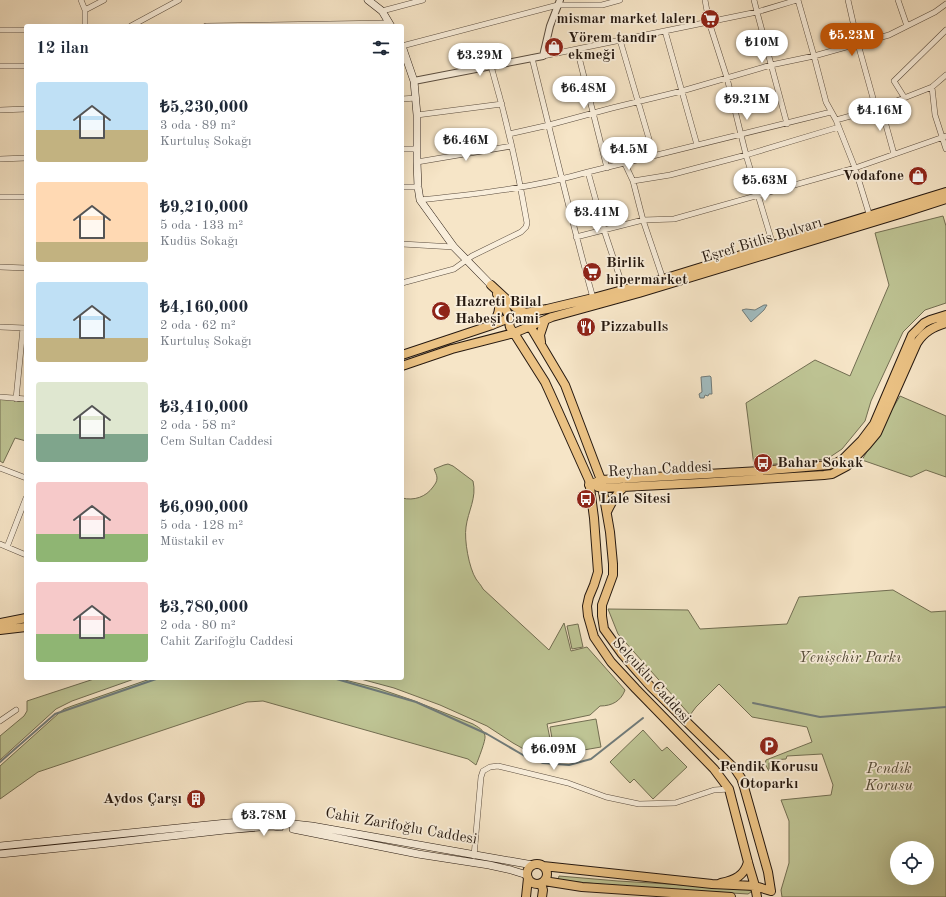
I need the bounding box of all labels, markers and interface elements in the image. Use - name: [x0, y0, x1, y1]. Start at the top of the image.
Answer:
- supermarket icon: mismar market lalerı: [699, 8, 721, 30]
- place label: mismar market lalerı: [557, 12, 696, 27]
- pin: ₺5.23M: [819, 23, 885, 57]
- text: ₺5.23M: [829, 29, 875, 42]
- pin: ₺10M: [738, 30, 786, 64]
- place label: Yörem tandır ekmeği: [568, 31, 657, 63]
- shop icon: Yörem tandır ekmeği: [543, 36, 565, 58]
- text: ₺10M: [745, 36, 779, 49]
- icon: filters: [370, 37, 392, 59]
- text: 12 ilan: [36, 40, 89, 57]
- pin: ₺3.29M: [447, 43, 513, 77]
- text: ₺3.29M: [457, 49, 503, 62]
- pin: ₺6.48M: [551, 76, 617, 110]
- text: ₺6.48M: [561, 82, 607, 95]
- pin: ₺9.21M: [714, 87, 780, 121]
- text: ₺9.21M: [724, 93, 770, 106]
- icon: home: [68, 98, 116, 146]
- pin: ₺4.16M: [847, 98, 913, 132]
- text: ₺5,230,000: [160, 99, 248, 116]
- text: ₺4.16M: [857, 104, 903, 117]
- text: 3 oda · 89 m²: [160, 119, 236, 132]
- pin: ₺6.46M: [433, 128, 499, 162]
- text: ₺6.46M: [443, 134, 489, 147]
- text: Kurtuluş Sokağı: [160, 135, 252, 148]
- pin: ₺4.5M: [601, 137, 657, 171]
- text: ₺4.5M: [610, 143, 648, 156]
- shop icon: Vodafone: [907, 165, 929, 187]
- pin: ₺5.63M: [732, 168, 798, 202]
- place label: Vodafone: [842, 169, 904, 184]
- text: ₺5.63M: [742, 174, 788, 187]
- icon: home: [68, 198, 116, 246]
- text: ₺9,210,000: [160, 199, 248, 216]
- pin: ₺3.41M: [564, 200, 630, 234]
- text: ₺3.41M: [574, 206, 620, 219]
- street label: Eşref Bitlis Bulvarı: [700, 216, 824, 266]
- text: 5 oda · 133 m²: [160, 219, 243, 232]
- text: Kudüs Sokağı: [160, 235, 238, 248]
- place label: Birlik hipermarket: [606, 256, 688, 288]
- supermarket icon: Birlik hipermarket: [581, 261, 603, 283]
- place label: Hazreti Bilal Habeşi Cami: [455, 295, 542, 327]
- icon: home: [68, 298, 116, 346]
- text: ₺4,160,000: [160, 299, 248, 316]
- mosque icon: Hazreti Bilal Habeşi Cami: [430, 300, 452, 322]
- restaurant icon: Pizzabulls: [575, 316, 597, 338]
- text: 2 oda · 62 m²: [160, 319, 236, 332]
- place label: Pizzabulls: [600, 320, 668, 335]
- text: Kurtuluş Sokağı: [160, 335, 252, 348]
- icon: home: [68, 398, 116, 446]
- text: ₺3,410,000: [160, 399, 248, 416]
- text: 2 oda · 58 m²: [160, 419, 236, 432]
- text: Cem Sultan Caddesi: [160, 435, 273, 448]
- bus stop icon: Bahar Sokak: [752, 452, 774, 474]
- place label: Bahar Sokak: [777, 456, 864, 471]
- street label: Reyhan Caddesi: [608, 460, 712, 480]
- bus stop icon: Lale Sitesi: [575, 488, 597, 510]
- place label: Lale Sitesi: [600, 492, 671, 507]
- icon: home: [68, 498, 116, 546]
- text: ₺6,090,000: [160, 499, 248, 516]
- text: 5 oda · 128 m²: [160, 519, 243, 532]
- text: Müstakil ev: [160, 535, 225, 548]
- icon: home: [68, 598, 116, 646]
- text: ₺3,780,000: [160, 599, 248, 616]
- text: 2 oda · 80 m²: [160, 619, 236, 632]
- text: Cahit Zarifoğlu Caddesi: [160, 635, 293, 648]
- street label: Selçuklu Caddesi: [609, 635, 693, 727]
- park label: Yenişehir Parkı: [799, 651, 901, 666]
- parking icon: Pendik Korusu Otoparkı: [758, 735, 780, 757]
- pin: ₺6.09M: [521, 737, 587, 771]
- text: ₺6.09M: [531, 743, 577, 756]
- place label: Pendik Korusu Otoparkı: [720, 760, 818, 792]
- park label: Pendik Korusu: [864, 762, 914, 794]
- building icon: Aydos Çarşı: [185, 788, 207, 810]
- place label: Aydos Çarşı: [103, 792, 182, 807]
- pin: ₺3.78M: [231, 803, 297, 837]
- street label: Cahit Zarifoğlu Caddesi: [324, 806, 478, 848]
- text: ₺3.78M: [241, 809, 287, 822]
- map controls: [890, 841, 934, 885]
- button: locate: [890, 841, 934, 885]

